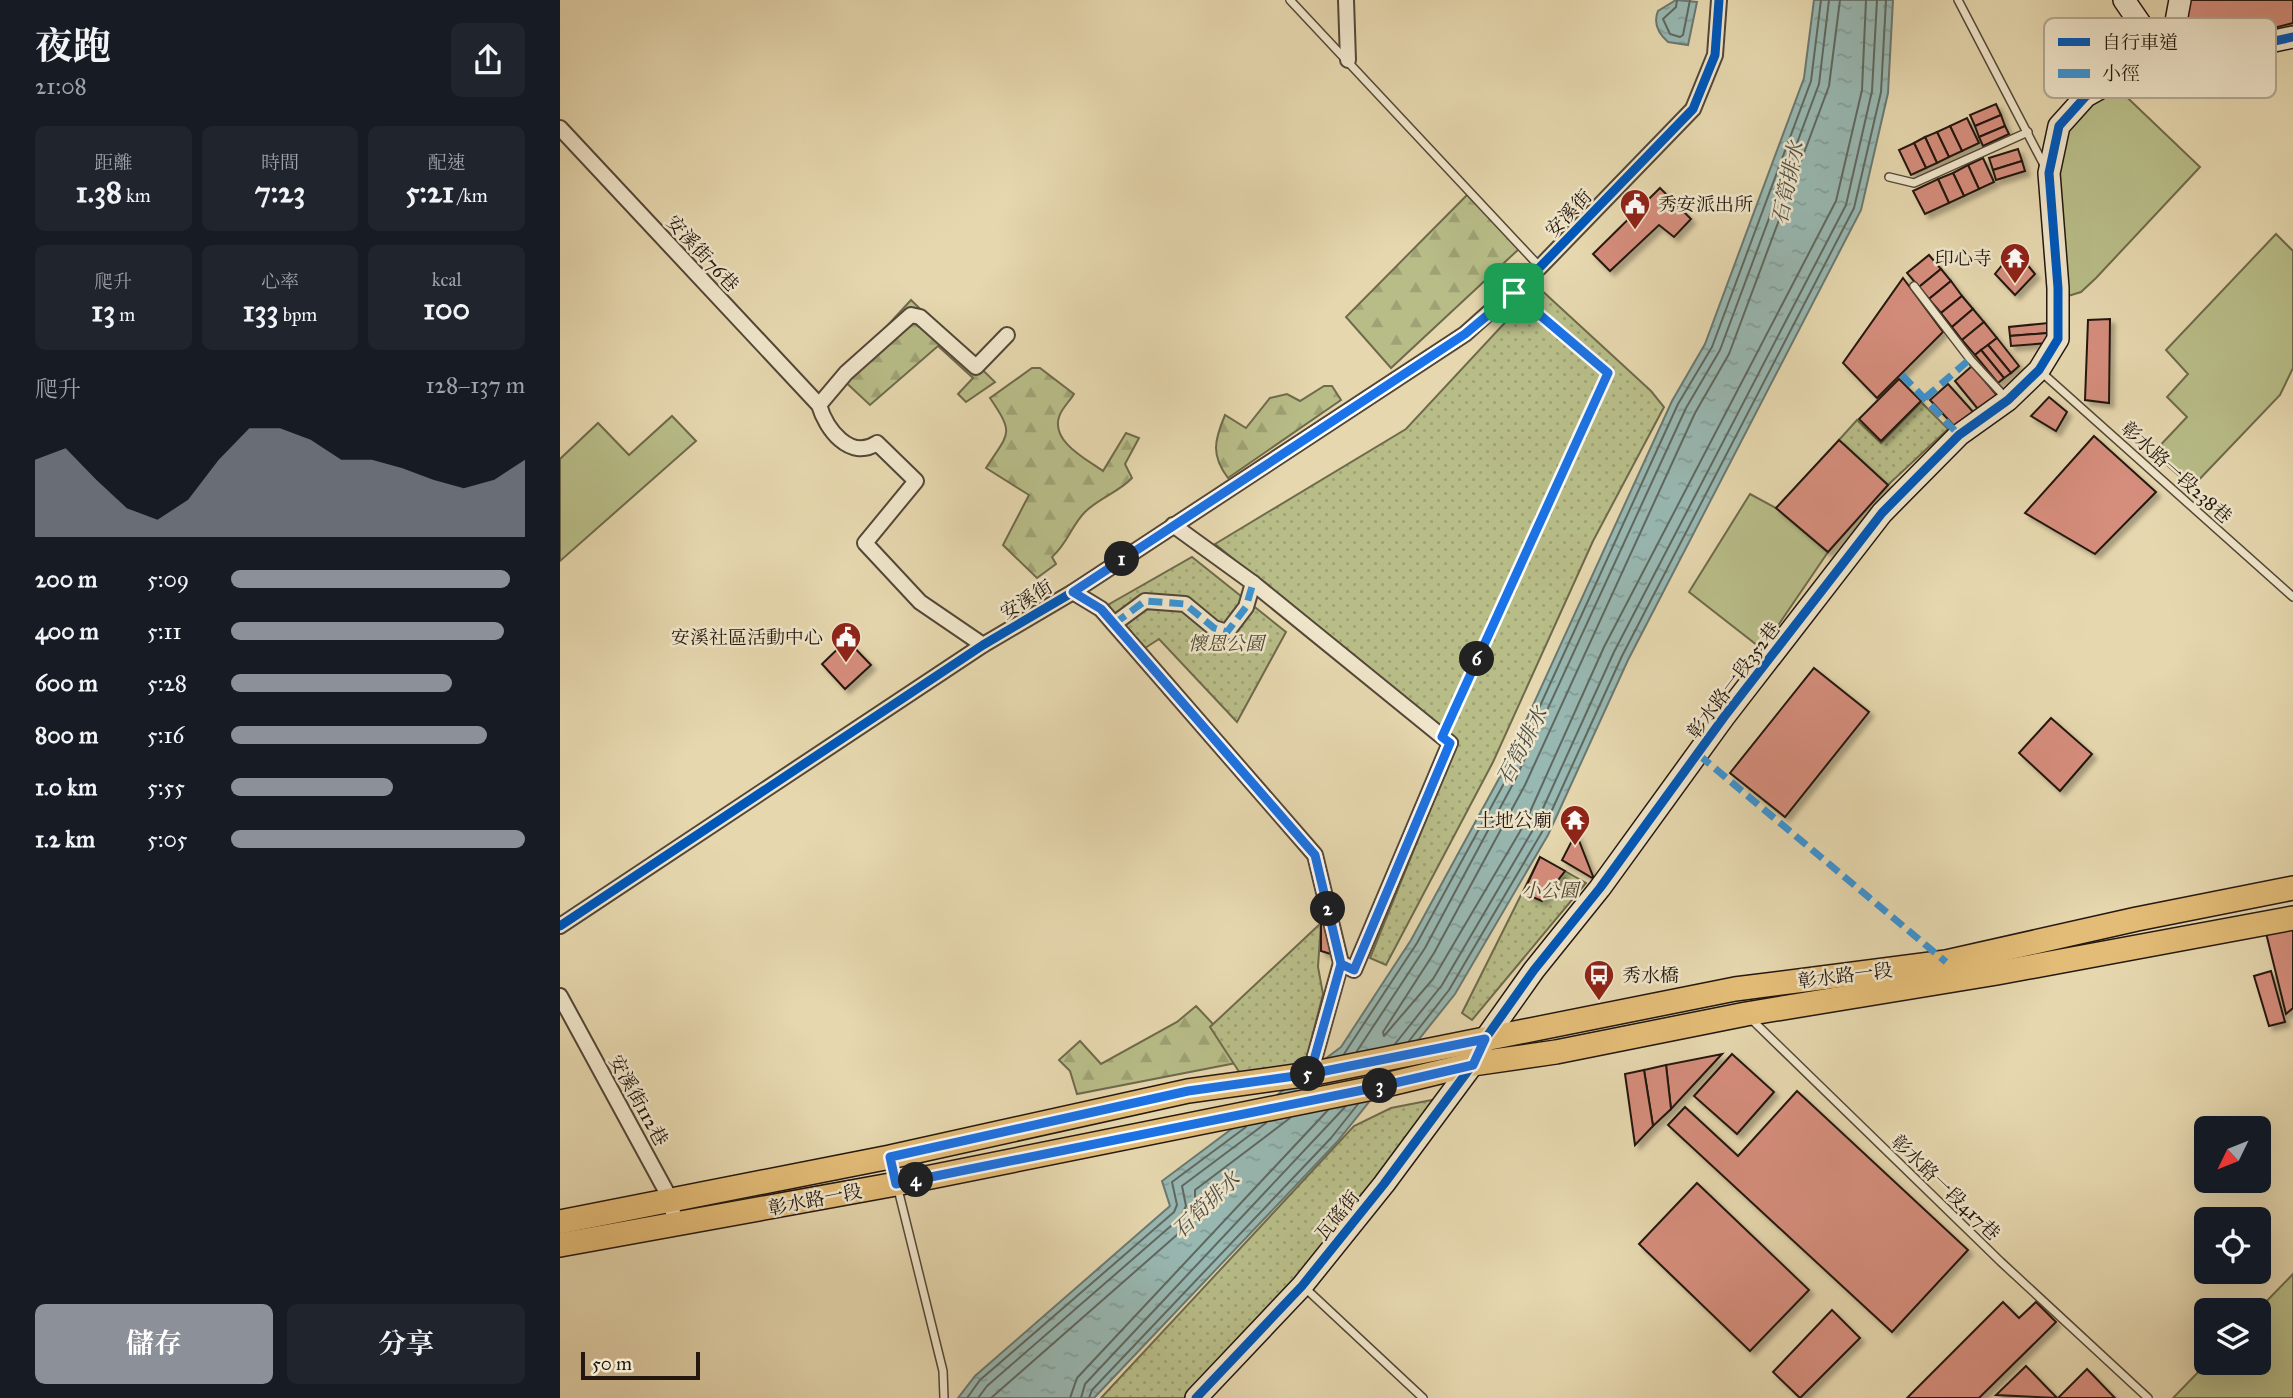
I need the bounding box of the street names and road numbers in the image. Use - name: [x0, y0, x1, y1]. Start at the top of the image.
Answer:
- street label: 安溪街: [1540, 185, 1596, 242]
- street label: 安溪街76巷: [662, 210, 744, 296]
- street label: 彰水路一段238巷: [2117, 417, 2237, 528]
- street label: 安溪街: [996, 575, 1057, 624]
- street label: 彰水路一段352巷: [1682, 618, 1785, 743]
- street label: 彰水路一段: [1797, 958, 1894, 993]
- street label: 安溪街112巷: [604, 1051, 673, 1150]
- street label: 彰水路一段417巷: [1887, 1130, 2005, 1245]
- street label: 彰水路一段: [766, 1179, 864, 1220]
- street label: 瓦磘街: [1311, 1186, 1364, 1245]

